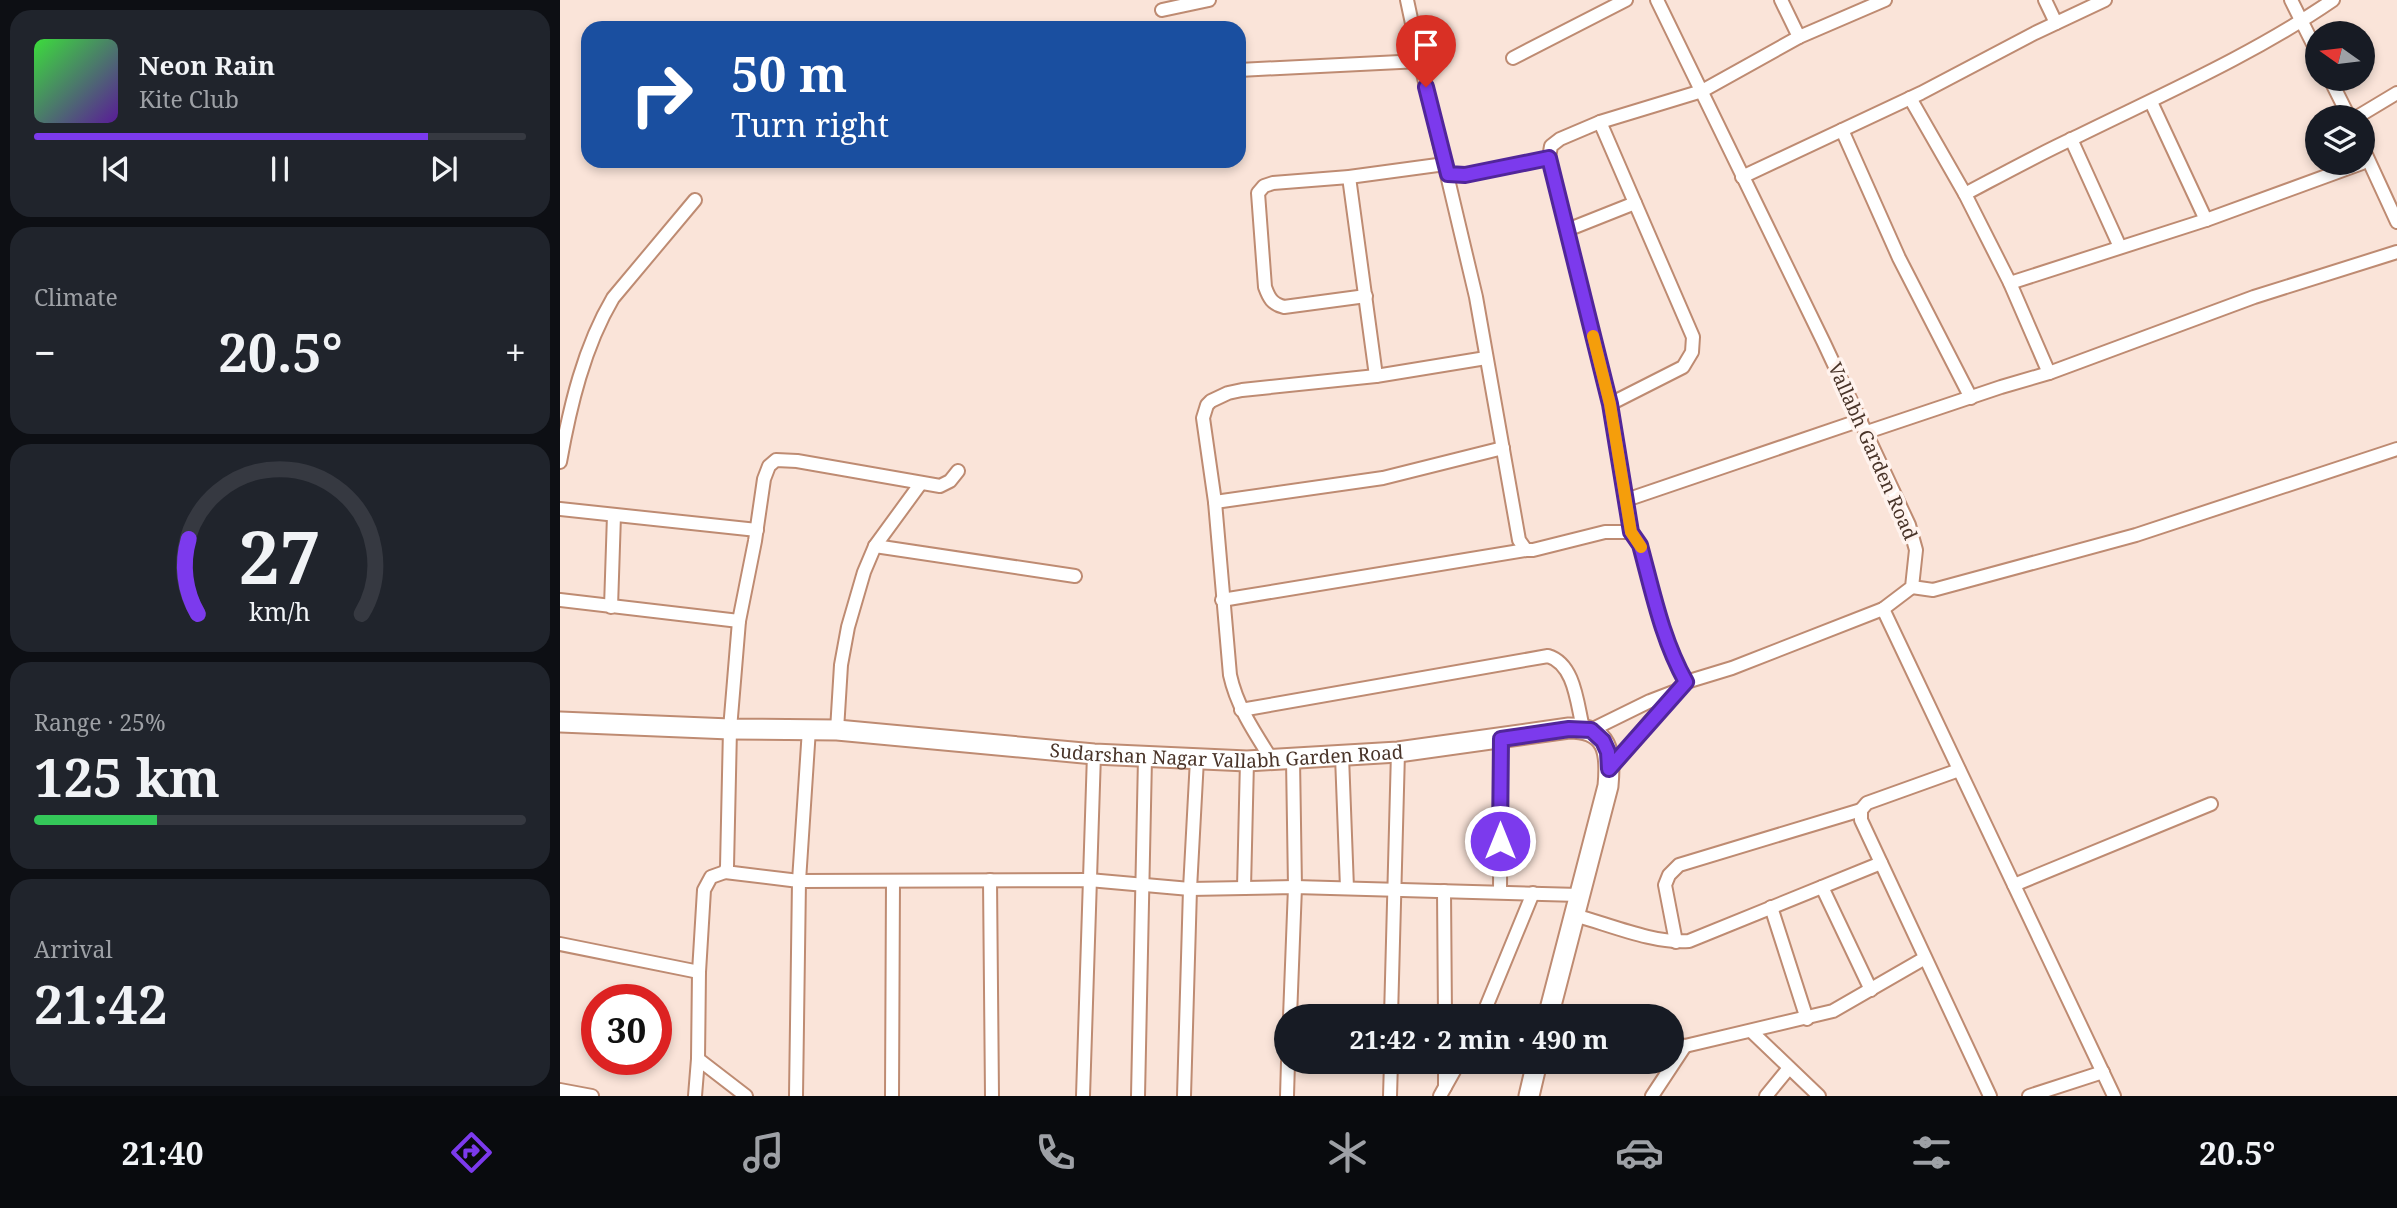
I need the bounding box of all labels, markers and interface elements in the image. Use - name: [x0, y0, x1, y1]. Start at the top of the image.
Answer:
- pin: [1396, 15, 1456, 87]
- north arrow: [2305, 21, 2375, 91]
- map controls: [2305, 21, 2375, 175]
- icon: arrive: [1407, 26, 1445, 64]
- text: 50 m: [731, 40, 847, 106]
- text: Neon Rain: [139, 47, 275, 83]
- icon: right: [616, 49, 707, 140]
- text: Kite Club: [139, 83, 239, 115]
- text: Turn right: [731, 103, 889, 146]
- button: layers: [2305, 105, 2375, 175]
- icon: previous: [97, 150, 135, 188]
- icon: pause: [261, 150, 299, 188]
- icon: next: [425, 150, 463, 188]
- text: Climate: [34, 281, 118, 313]
- text: 20.5°: [218, 316, 343, 387]
- text: −: [34, 326, 56, 378]
- text: +: [505, 326, 526, 378]
- street label: Vallabh Garden Road: [1822, 358, 1924, 544]
- text: 27: [239, 506, 321, 605]
- text: km/h: [249, 594, 311, 628]
- text: Range · 25%: [34, 706, 166, 738]
- street label: Sudarshan Nagar Vallabh Garden Road: [1049, 737, 1404, 774]
- text: 125 km: [34, 741, 220, 812]
- position arrow: [1463, 804, 1537, 878]
- text: Arrival: [34, 933, 113, 965]
- text: 21:42: [34, 968, 167, 1039]
- speed limit sign: 30: [581, 984, 672, 1075]
- text: 21:42 · 2 min · 490 m: [1349, 1021, 1609, 1057]
- icon: directions: [447, 1128, 496, 1177]
- icon: music: [739, 1128, 788, 1177]
- icon: phone: [1031, 1128, 1080, 1177]
- icon: climate: [1323, 1128, 1372, 1177]
- icon: car: [1615, 1128, 1664, 1177]
- icon: filters: [1907, 1128, 1956, 1177]
- text: 21:40: [122, 1131, 204, 1174]
- text: 20.5°: [2199, 1131, 2275, 1174]

